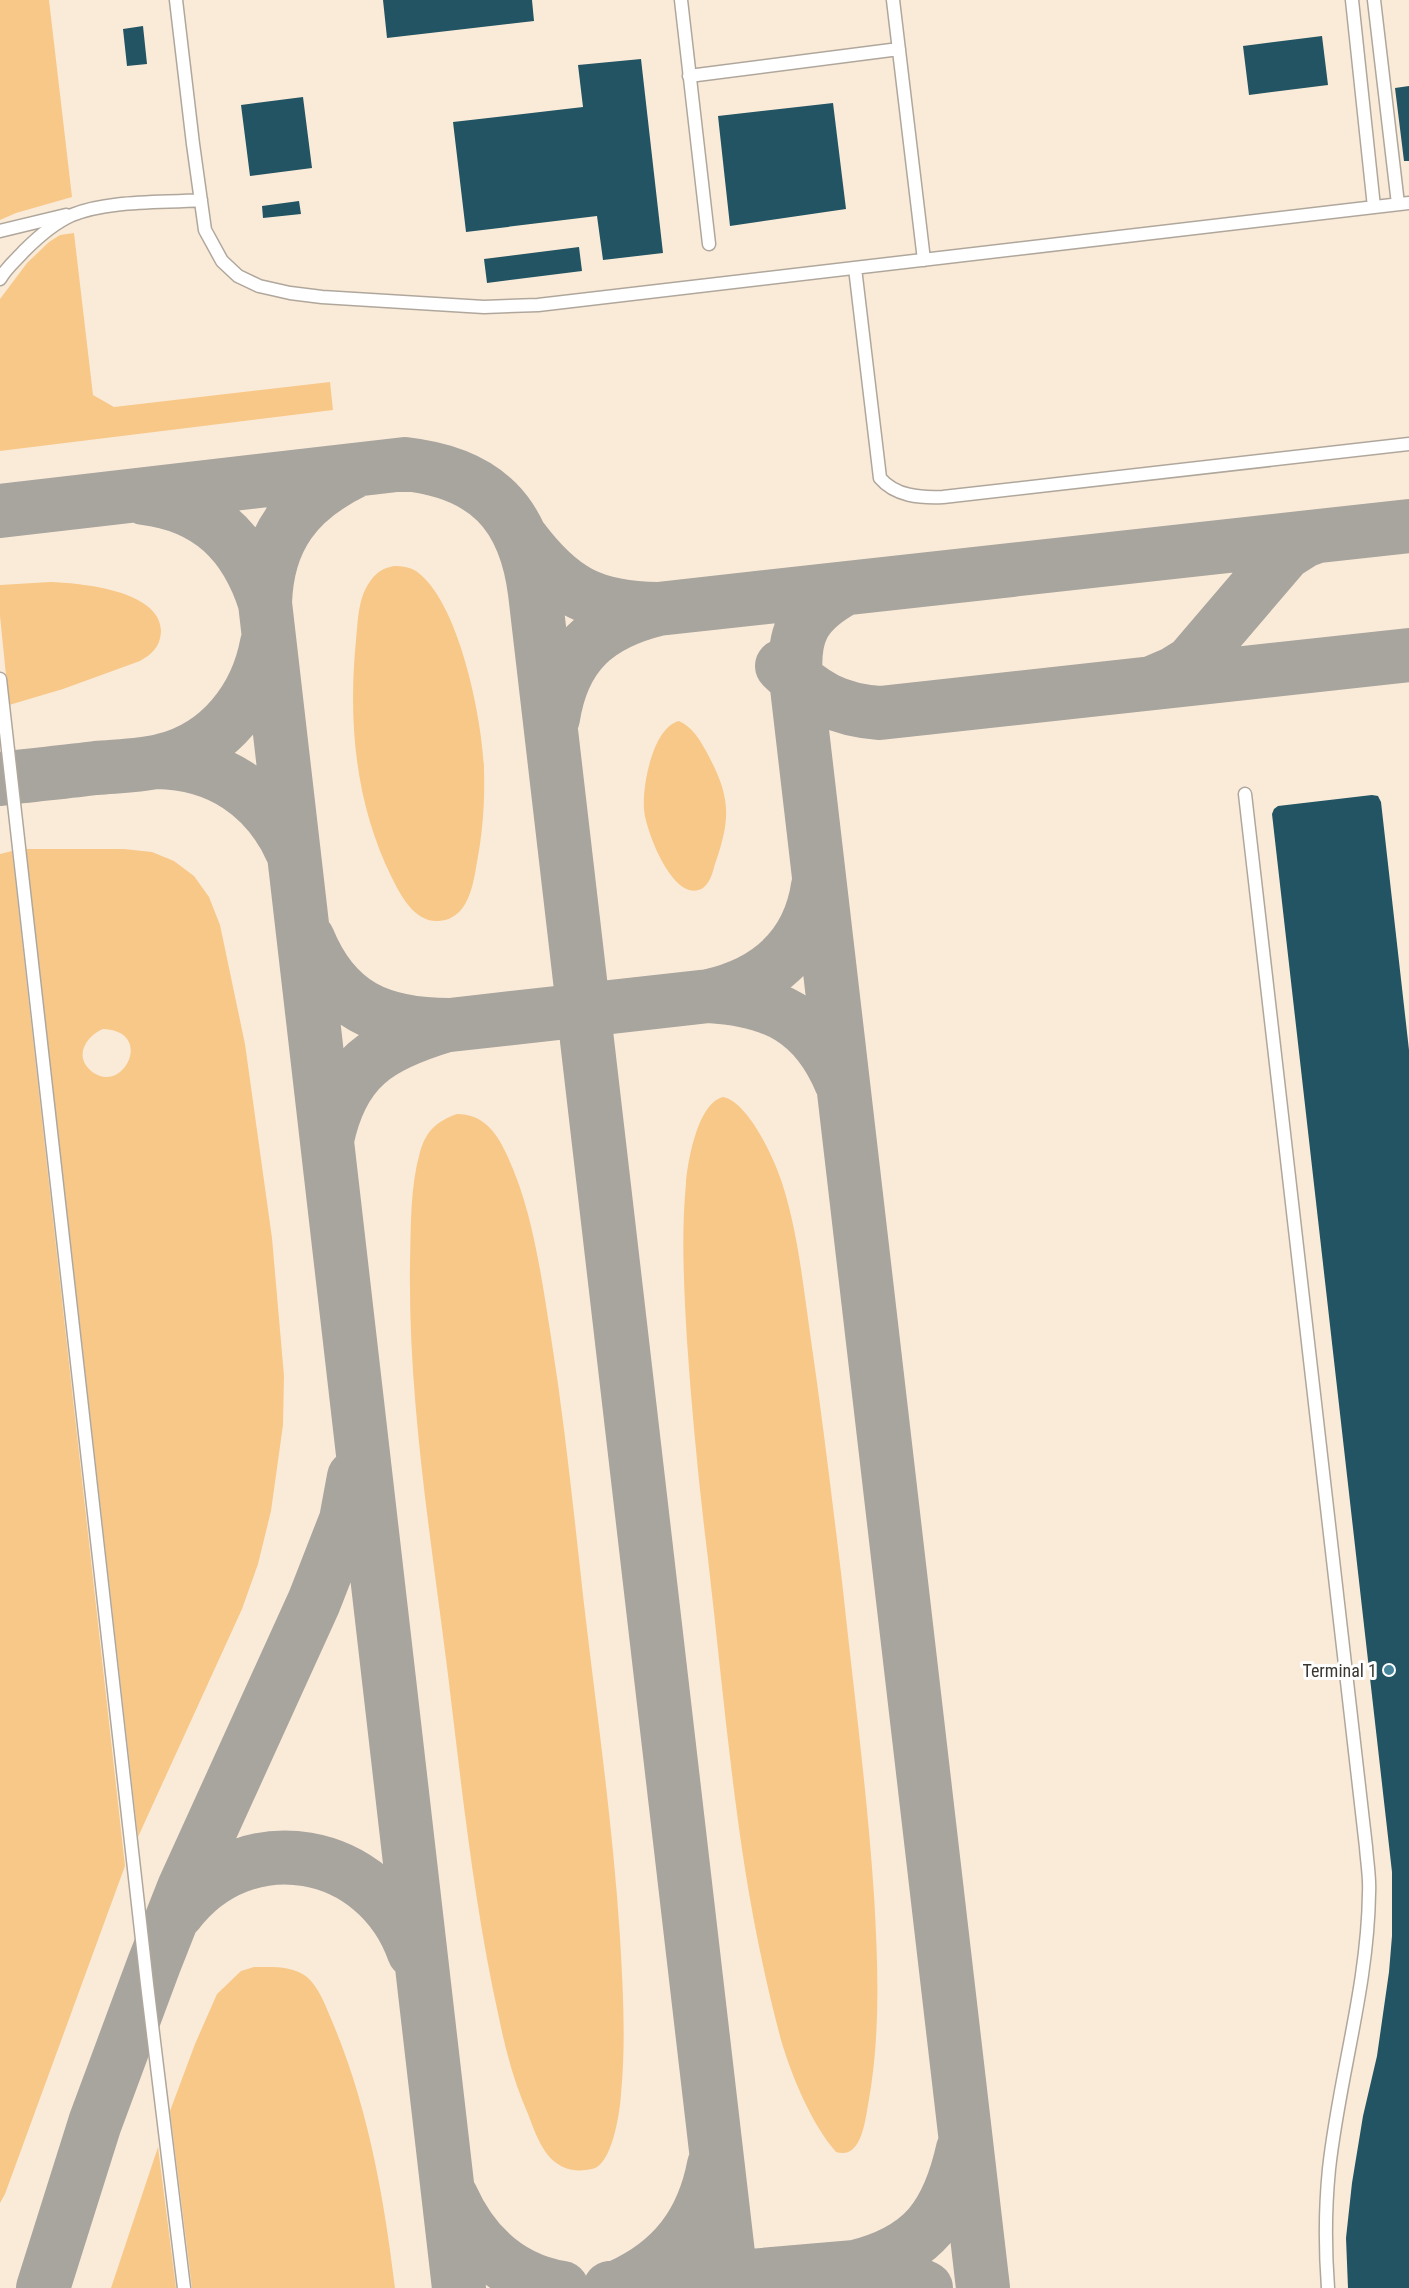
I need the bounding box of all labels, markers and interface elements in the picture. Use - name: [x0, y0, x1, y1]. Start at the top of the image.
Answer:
- place label: Terminal 1: [1302, 1660, 1377, 1681]
- marker: Terminal 1: [1382, 1663, 1396, 1677]

